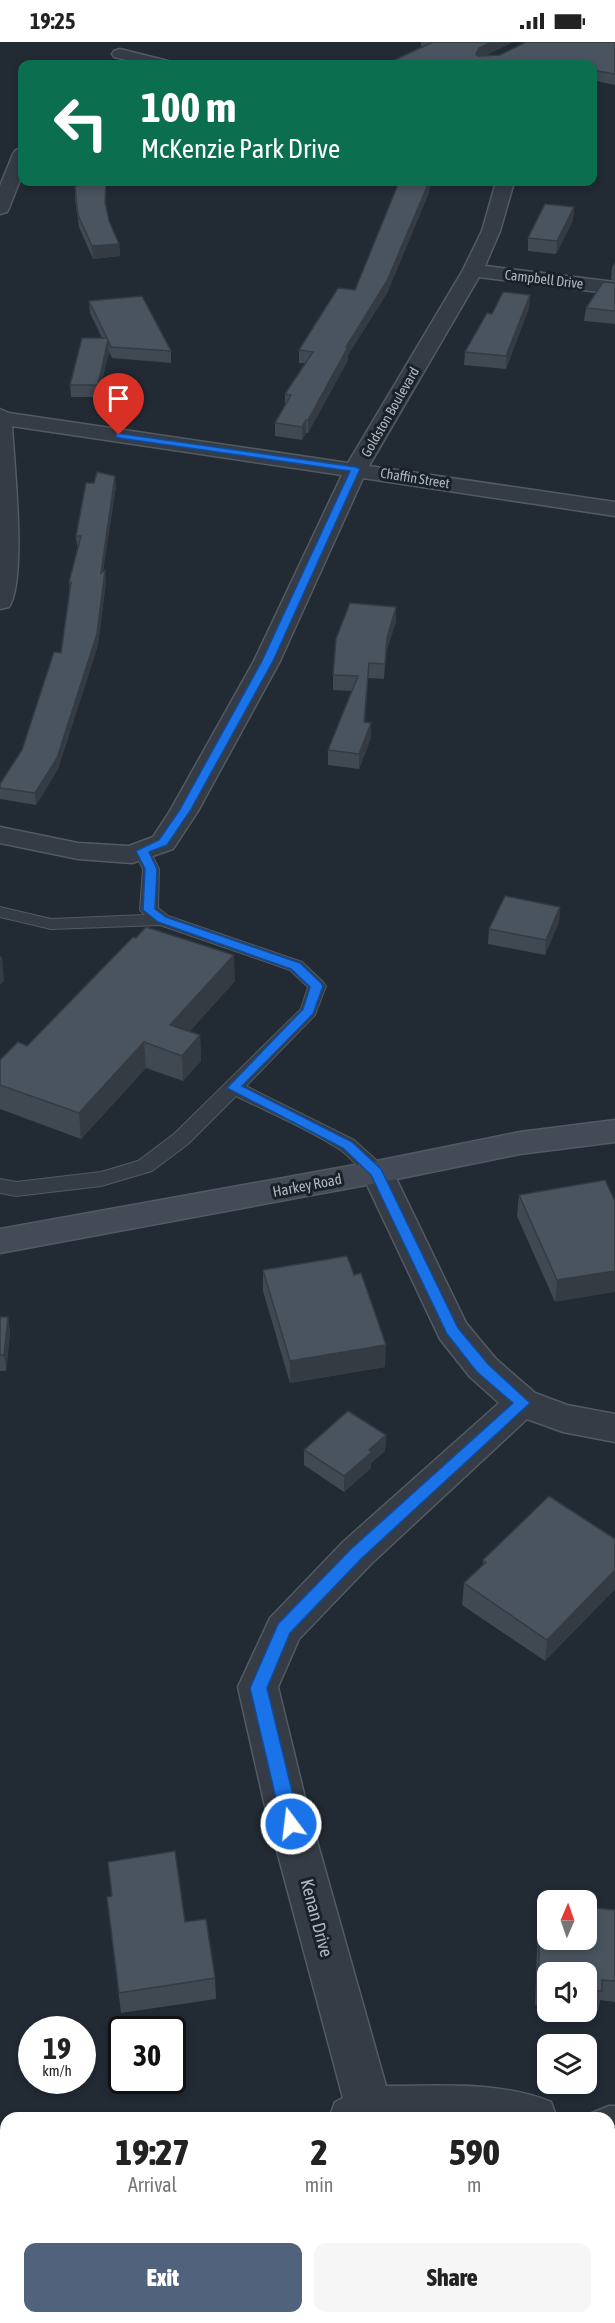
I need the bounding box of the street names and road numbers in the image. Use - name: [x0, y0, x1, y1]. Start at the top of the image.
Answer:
- street label: Campbell Drive: [504, 266, 584, 292]
- street label: Goldston Boulevard: [358, 364, 422, 460]
- street label: Chaffin Street: [379, 465, 451, 491]
- street label: Harkey Road: [271, 1170, 343, 1200]
- street label: Kenan Drive: [297, 1877, 337, 1959]

